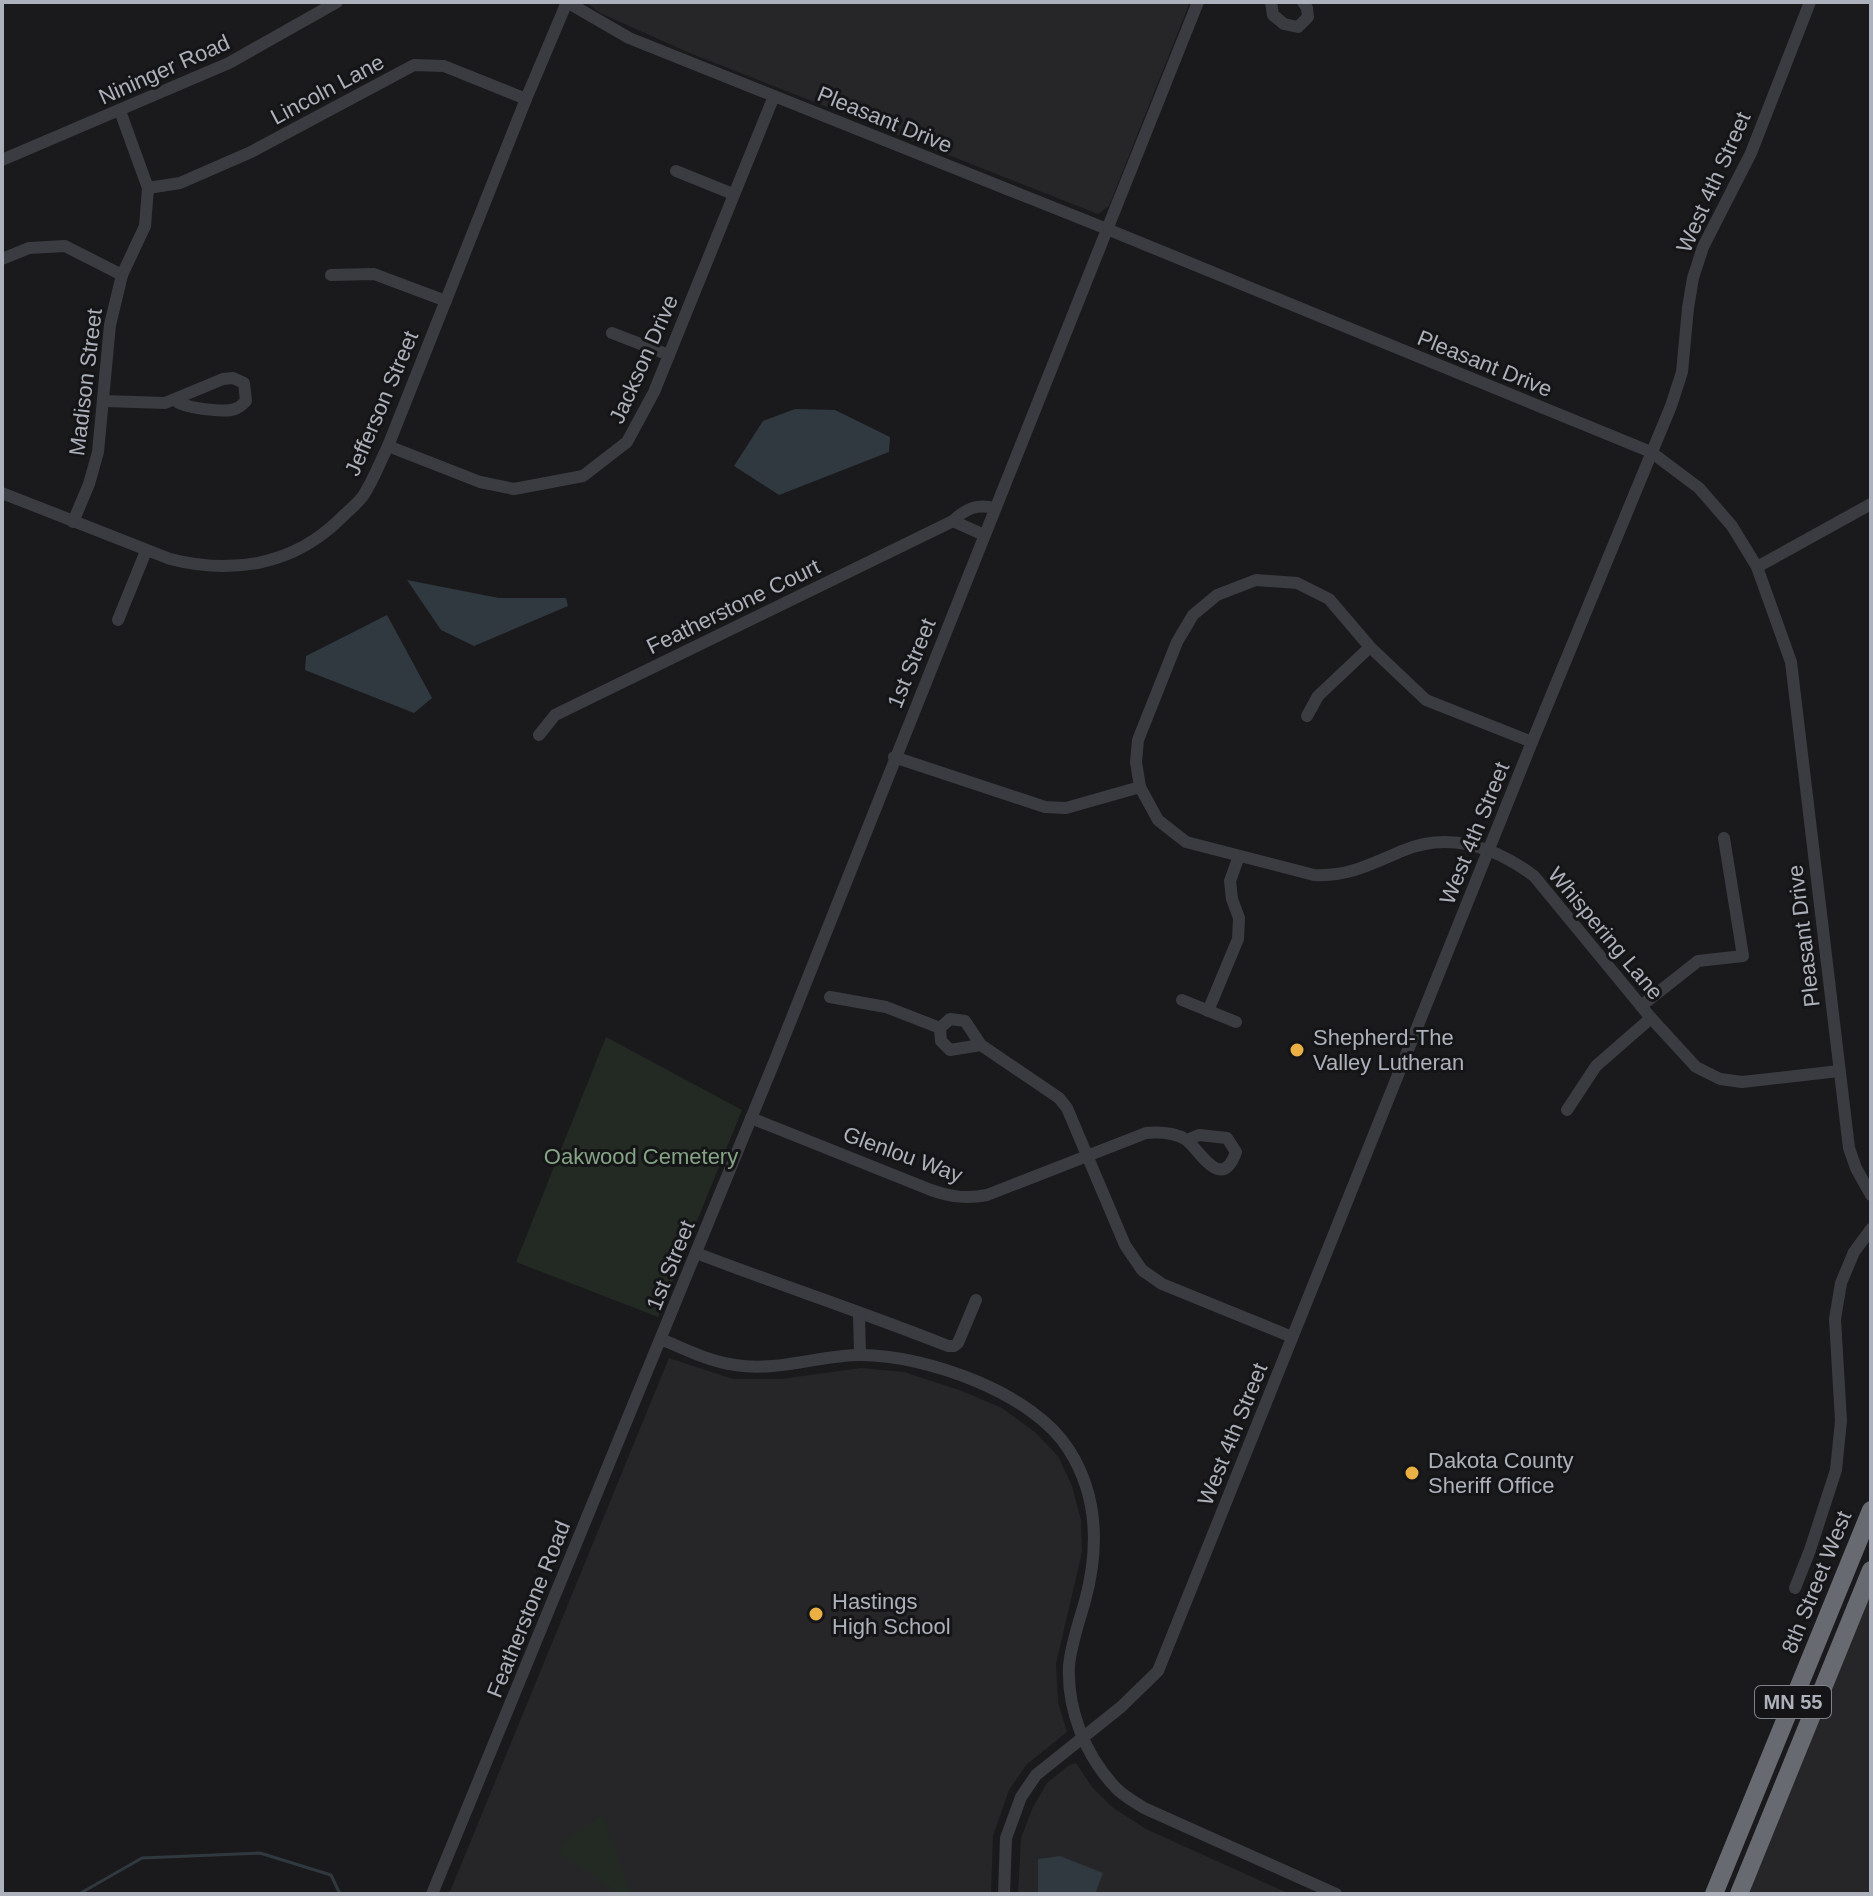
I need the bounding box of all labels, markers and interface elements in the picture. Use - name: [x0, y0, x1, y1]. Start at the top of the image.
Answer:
- street label: Nininger Road: [95, 29, 234, 109]
- street label: Lincoln Lane: [266, 49, 388, 130]
- street label: Pleasant Drive: [814, 81, 956, 158]
- street label: West 4th Street: [1671, 108, 1756, 256]
- street label: Jackson Drive: [604, 291, 683, 427]
- street label: Madison Street: [64, 307, 107, 457]
- street label: Pleasant Drive: [1414, 325, 1556, 402]
- street label: Jefferson Street: [340, 327, 423, 479]
- street label: Featherstone Court: [643, 554, 824, 659]
- street label: 1st Street: [882, 615, 941, 712]
- street label: West 4th Street: [1435, 758, 1514, 908]
- street label: Whispering Lane: [1543, 862, 1668, 1005]
- street label: Pleasant Drive: [1782, 863, 1825, 1008]
- place label: Shepherd-The Valley Lutheran: [1313, 1025, 1464, 1075]
- marker: Shepherd-The Valley Lutheran: [1288, 1041, 1306, 1059]
- street label: Glenlou Way: [840, 1121, 966, 1188]
- park label: Oakwood Cemetery: [544, 1144, 738, 1169]
- street label: 1st Street: [641, 1217, 700, 1314]
- street label: West 4th Street: [1193, 1359, 1272, 1509]
- place label: Dakota County Sheriff Office: [1428, 1448, 1574, 1498]
- marker: Dakota County Sheriff Office: [1403, 1464, 1421, 1482]
- street label: 8th Street West: [1777, 1507, 1856, 1657]
- street label: Featherstone Road: [482, 1517, 575, 1701]
- place label: Hastings High School: [832, 1589, 951, 1639]
- marker: Hastings High School: [807, 1605, 825, 1623]
- road number: MN 55: [1755, 1686, 1831, 1718]

